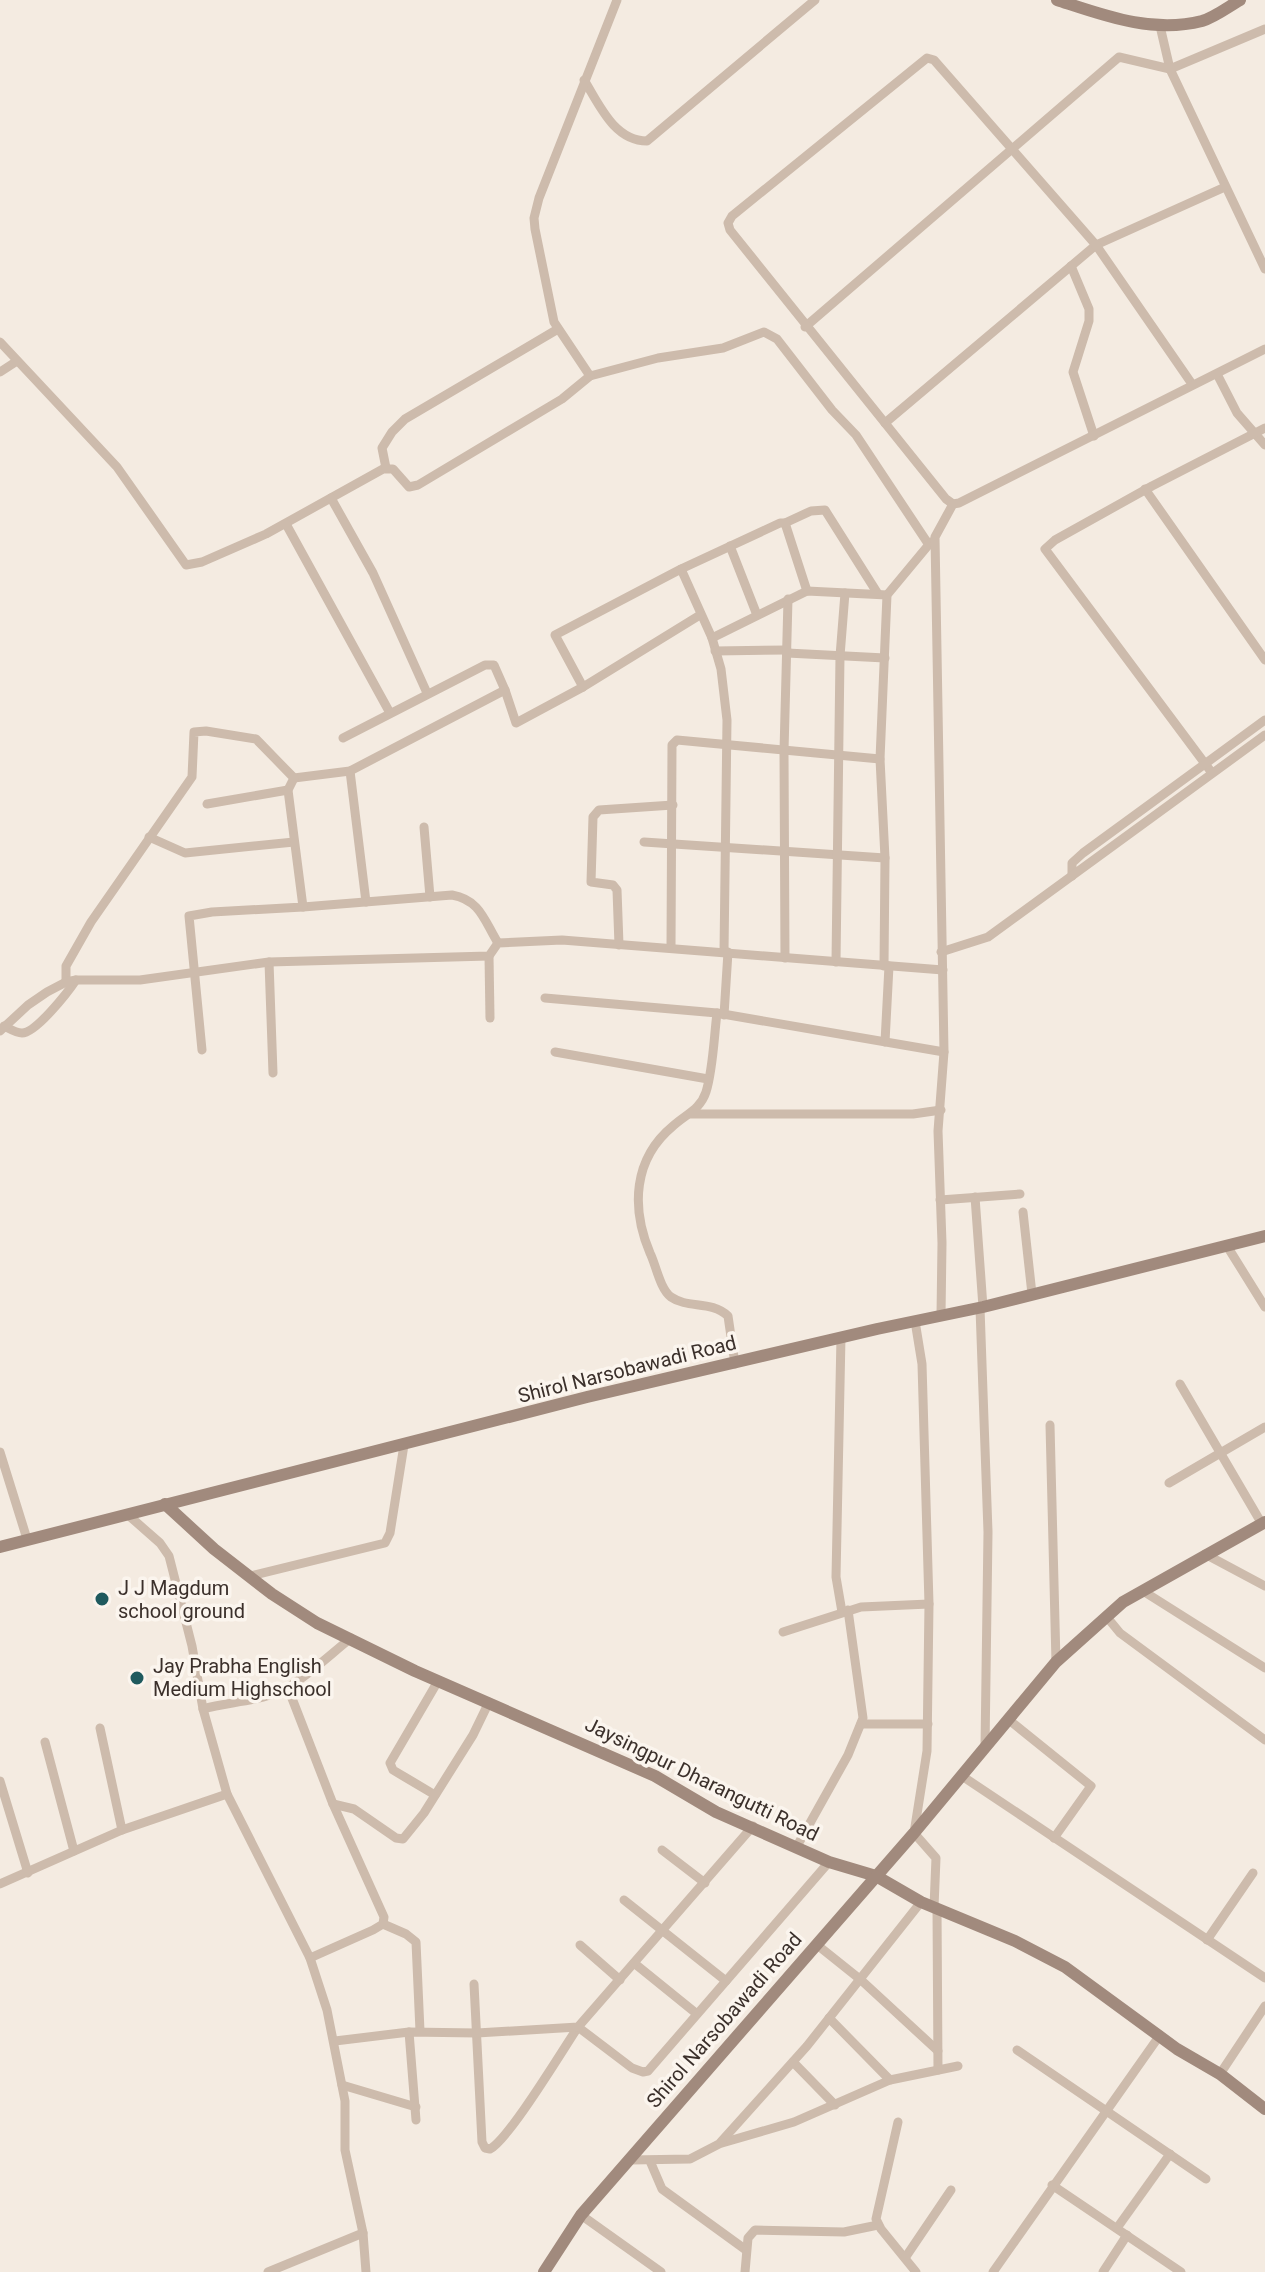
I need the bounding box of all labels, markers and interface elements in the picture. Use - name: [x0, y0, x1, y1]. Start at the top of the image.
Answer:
- street label: Shirol Narsobawadi Road: [515, 1330, 739, 1408]
- place label: J J Magdum school ground: [118, 1576, 245, 1623]
- marker: J J Magdum school ground: [93, 1590, 111, 1608]
- place label: Jay Prabha English Medium Highschool: [153, 1654, 332, 1701]
- marker: Jay Prabha English Medium Highschool: [128, 1669, 146, 1687]
- street label: Jaysingpur Dharangutti Road: [581, 1712, 823, 1846]
- street label: Shirol Narsobawadi Road: [641, 1928, 807, 2112]

